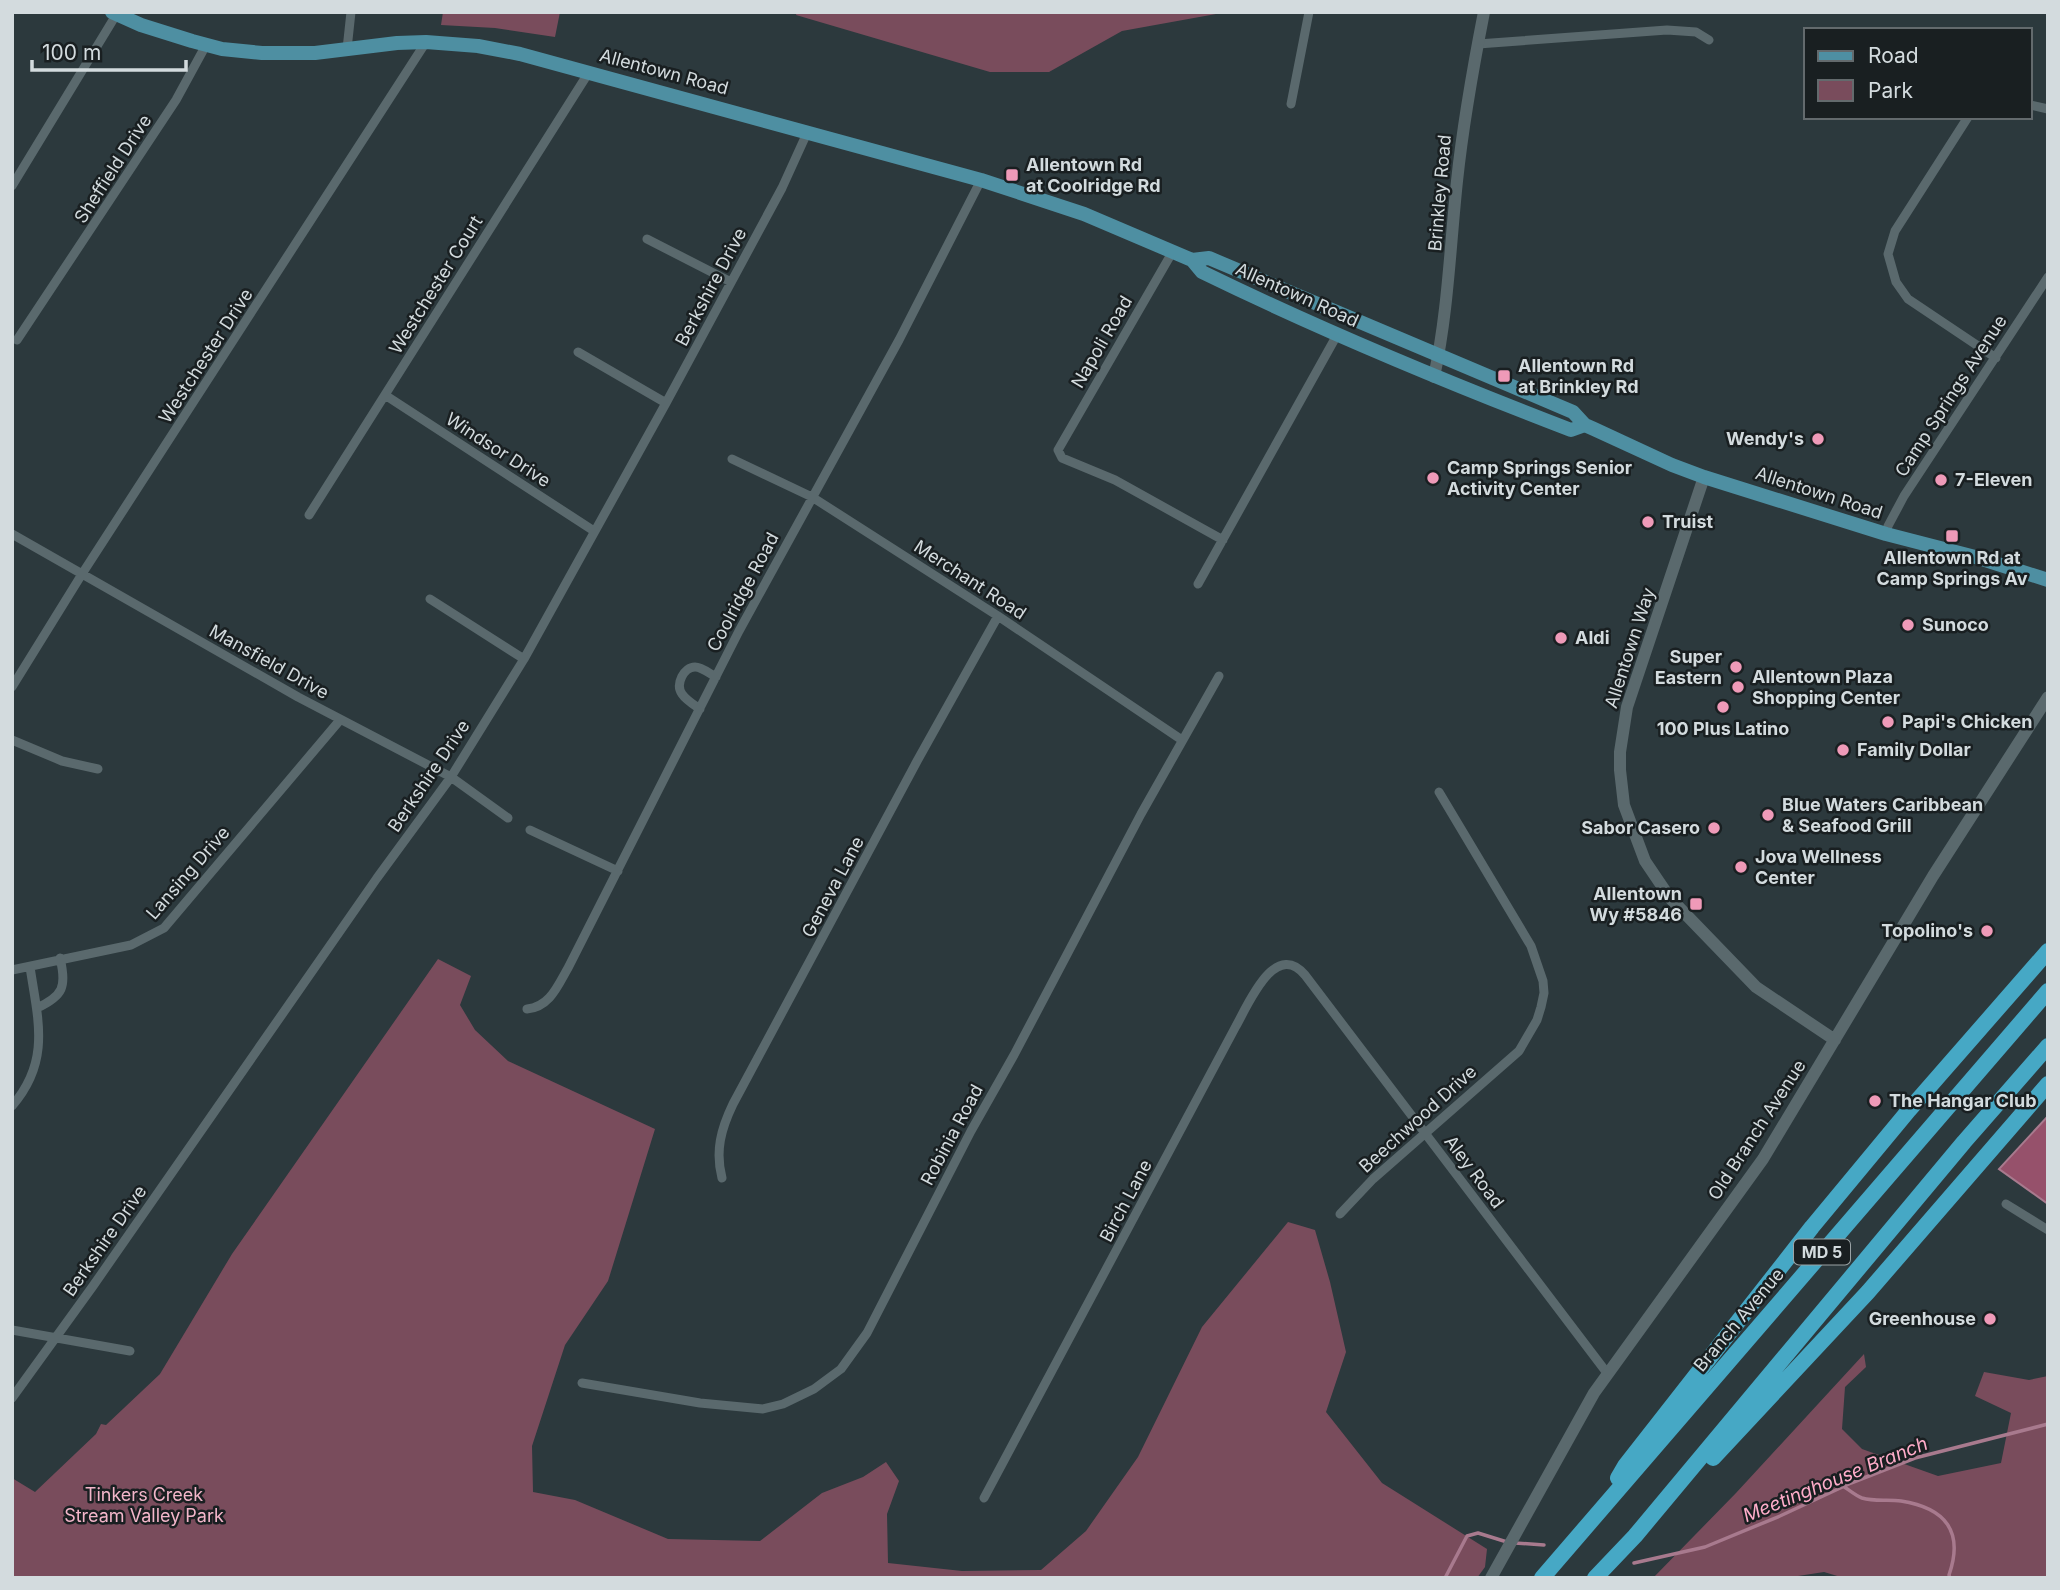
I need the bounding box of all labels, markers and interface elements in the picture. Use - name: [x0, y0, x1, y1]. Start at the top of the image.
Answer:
- scale bar: [32, 28, 186, 72]
- legend: [1804, 28, 2032, 119]
- text: 100 m: [42, 40, 101, 65]
- text: Road: [1868, 43, 1919, 68]
- street label: Allentown Road: [598, 44, 731, 99]
- text: Park: [1868, 78, 1913, 103]
- street label: Sheffield Drive: [70, 110, 156, 227]
- street label: Brinkley Road: [1424, 134, 1455, 252]
- place label: Allentown Rd at Coolridge Rd: [1026, 154, 1161, 196]
- marker: Allentown Rd at Coolridge Rd: [1004, 167, 1020, 183]
- street label: Westchester Court: [385, 212, 487, 358]
- street label: Berkshire Drive: [671, 224, 750, 349]
- street label: Allentown Road: [1233, 258, 1362, 331]
- street label: Westchester Drive: [154, 285, 257, 427]
- street label: Napoli Road: [1067, 292, 1136, 391]
- street label: Camp Springs Avenue: [1890, 311, 2011, 481]
- place label: Allentown Rd at Brinkley Rd: [1518, 355, 1639, 397]
- marker: Allentown Rd at Brinkley Rd: [1496, 368, 1512, 384]
- street label: Windsor Drive: [442, 408, 555, 491]
- place label: Wendy's: [1726, 428, 1804, 449]
- marker: Wendy's: [1810, 431, 1826, 447]
- place label: Camp Springs Senior Activity Center: [1447, 457, 1632, 499]
- street label: Allentown Road: [1753, 462, 1885, 523]
- place label: 7-Eleven: [1955, 469, 2033, 490]
- marker: Camp Springs Senior Activity Center: [1425, 470, 1441, 486]
- marker: 7-Eleven: [1933, 472, 1949, 488]
- place label: Truist: [1662, 511, 1713, 532]
- marker: Truist: [1640, 514, 1656, 530]
- marker: Allentown Rd at Camp Springs Av: [1944, 528, 1960, 544]
- street label: Coolridge Road: [702, 529, 783, 655]
- street label: Merchant Road: [910, 536, 1030, 624]
- place label: Allentown Rd at Camp Springs Av: [1876, 547, 2028, 589]
- street label: Allentown Way: [1600, 585, 1659, 711]
- place label: Sunoco: [1922, 614, 1989, 635]
- marker: Sunoco: [1900, 617, 1916, 633]
- street label: Mansfield Drive: [206, 620, 333, 703]
- place label: Aldi: [1575, 627, 1610, 648]
- marker: Aldi: [1553, 630, 1569, 646]
- place label: Super Eastern: [1655, 646, 1722, 688]
- marker: Super Eastern: [1728, 659, 1744, 675]
- place label: Allentown Plaza Shopping Center: [1752, 666, 1900, 708]
- marker: Allentown Plaza Shopping Center: [1730, 679, 1746, 695]
- marker: 100 Plus Latino: [1715, 699, 1731, 715]
- place label: Papi's Chicken: [1902, 711, 2032, 732]
- marker: Papi's Chicken: [1880, 714, 1896, 730]
- street label: Berkshire Drive: [383, 716, 474, 836]
- place label: 100 Plus Latino: [1657, 718, 1789, 739]
- place label: Family Dollar: [1857, 739, 1971, 760]
- marker: Family Dollar: [1835, 742, 1851, 758]
- place label: Blue Waters Caribbean & Seafood Grill: [1782, 794, 1983, 836]
- marker: Blue Waters Caribbean & Seafood Grill: [1760, 807, 1776, 823]
- place label: Sabor Casero: [1581, 817, 1700, 838]
- marker: Sabor Casero: [1706, 820, 1722, 836]
- street label: Lansing Drive: [142, 822, 234, 923]
- street label: Geneva Lane: [797, 833, 868, 941]
- place label: Jova Wellness Center: [1755, 846, 1882, 888]
- marker: Jova Wellness Center: [1733, 859, 1749, 875]
- place label: Allentown Wy #5846: [1589, 883, 1682, 925]
- marker: Allentown Wy #5846: [1688, 896, 1704, 912]
- place label: Topolino's: [1881, 920, 1973, 941]
- marker: Topolino's: [1979, 923, 1995, 939]
- street label: Old Branch Avenue: [1703, 1056, 1810, 1204]
- street label: Beechwood Drive: [1355, 1060, 1481, 1177]
- street label: Robinia Road: [916, 1081, 987, 1189]
- place label: The Hangar Club: [1889, 1090, 2036, 1111]
- marker: The Hangar Club: [1867, 1093, 1883, 1109]
- street label: Aley Road: [1440, 1131, 1509, 1212]
- street label: Birch Lane: [1095, 1156, 1156, 1245]
- street label: Berkshire Drive: [59, 1181, 151, 1300]
- road number: MD 5: [1794, 1240, 1850, 1264]
- street label: Branch Avenue: [1689, 1264, 1788, 1376]
- place label: Greenhouse: [1869, 1308, 1976, 1329]
- marker: Greenhouse: [1982, 1311, 1998, 1327]
- water label: Meetinghouse Branch: [1739, 1432, 1931, 1527]
- park label: Tinkers Creek Stream Valley Park: [64, 1484, 224, 1526]

